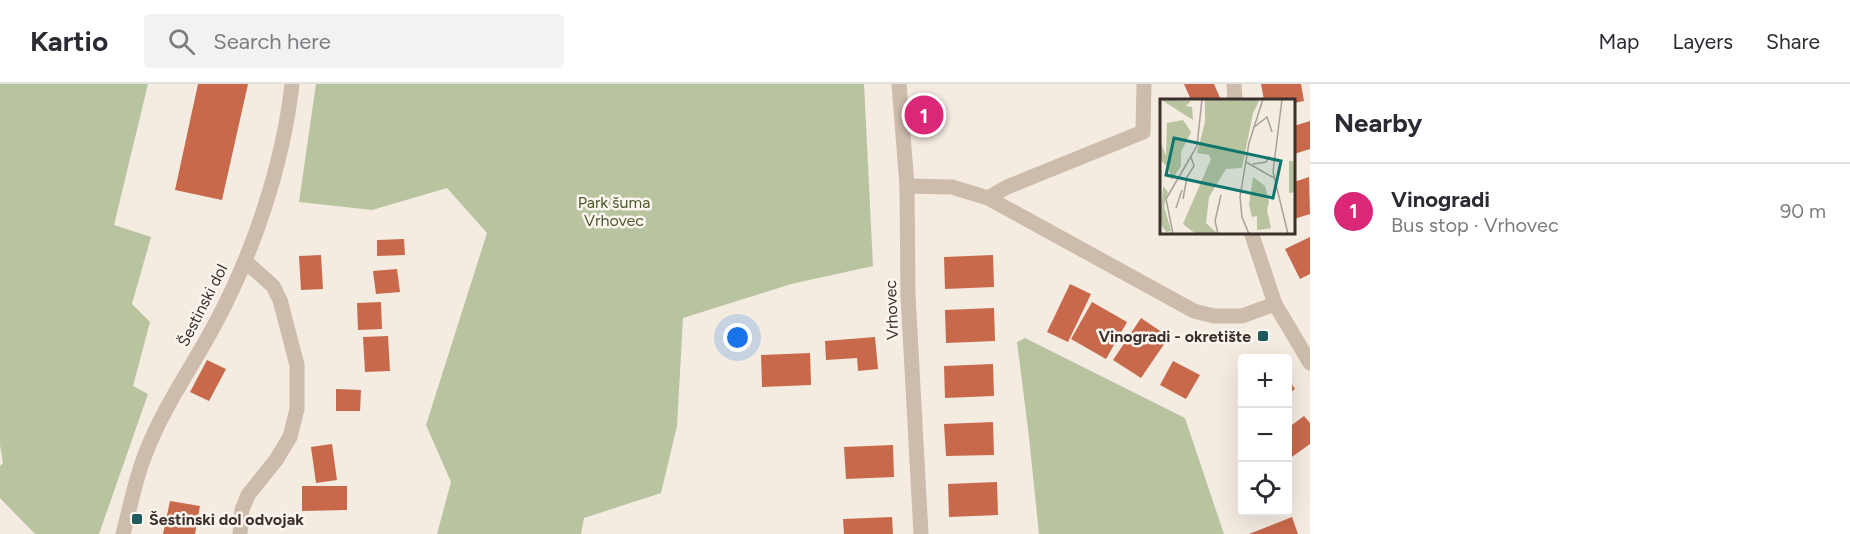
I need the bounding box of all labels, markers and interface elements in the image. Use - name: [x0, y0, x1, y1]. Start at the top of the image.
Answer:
- search box: [144, 14, 564, 68]
- text: Kartio: [30, 24, 108, 58]
- icon: search: [165, 25, 198, 58]
- text: Search here: [213, 28, 331, 55]
- text: Map: [1599, 29, 1639, 54]
- text: Layers: [1672, 29, 1733, 54]
- text: Share: [1766, 29, 1820, 54]
- pin: 1: [904, 93, 944, 138]
- inset map: [1160, 99, 1295, 234]
- text: Nearby: [1334, 107, 1422, 139]
- text: Vinogradi: [1391, 186, 1490, 213]
- park label: Park šuma Vrhovec: [578, 193, 650, 230]
- text: 1: [1349, 199, 1358, 223]
- text: 90 m: [1780, 199, 1826, 223]
- text: Bus stop · Vrhovec: [1391, 213, 1559, 237]
- street label: Šestinski dol: [174, 261, 231, 350]
- street label: Vrhovec: [881, 279, 902, 340]
- your location: [723, 323, 752, 352]
- place label: Vinogradi - okretište: [1099, 327, 1251, 346]
- marker: Vinogradi - okretište: [1256, 329, 1270, 343]
- map controls: [1238, 354, 1292, 516]
- button: +: [1238, 354, 1292, 408]
- button: −: [1238, 408, 1292, 462]
- button: locate: [1238, 462, 1292, 516]
- place label: Šestinski dol odvojak: [149, 510, 304, 529]
- marker: Šestinski dol odvojak: [130, 512, 144, 526]

